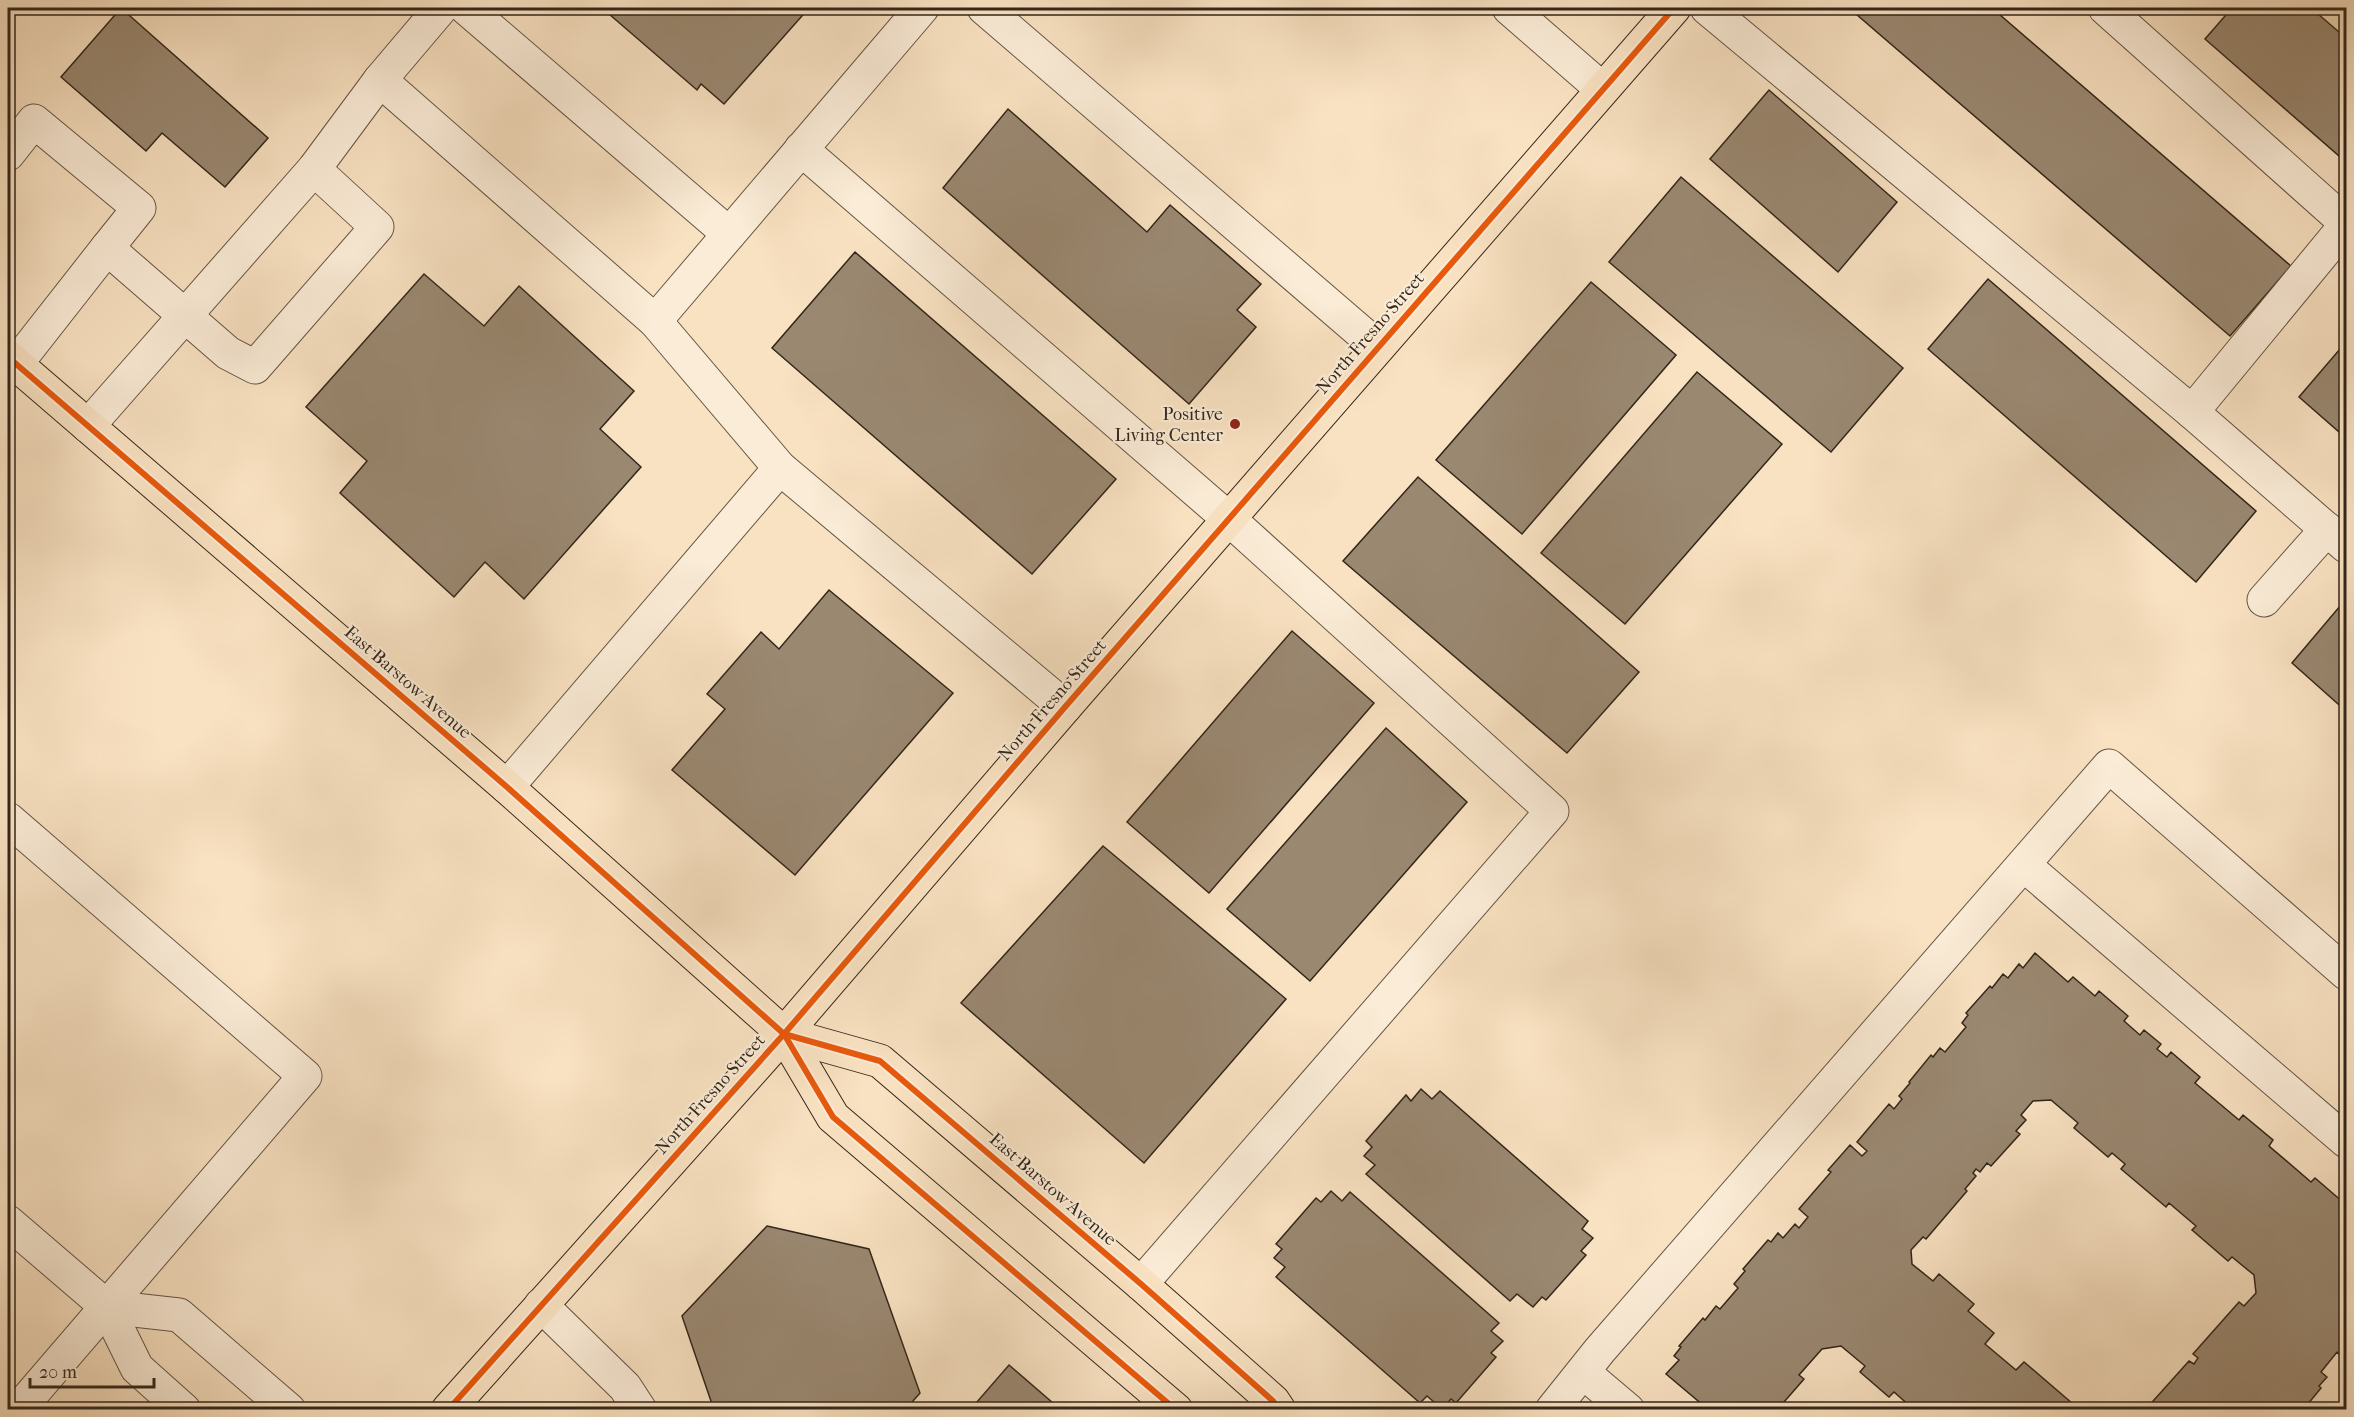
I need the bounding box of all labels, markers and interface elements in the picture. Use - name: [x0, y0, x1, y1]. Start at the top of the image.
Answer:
- street label: North Fresno Street: [1312, 268, 1429, 398]
- place label: Positive Living Center: [1115, 404, 1223, 446]
- marker: Positive Living Center: [1228, 417, 1242, 431]
- street label: East Barstow Avenue: [340, 622, 475, 743]
- street label: North Fresno Street: [994, 635, 1111, 765]
- street label: North Fresno Street: [651, 1030, 770, 1159]
- street label: East Barstow Avenue: [985, 1129, 1120, 1250]
- scale bar: [30, 1351, 154, 1389]
- text: 20 m: [39, 1362, 77, 1383]

